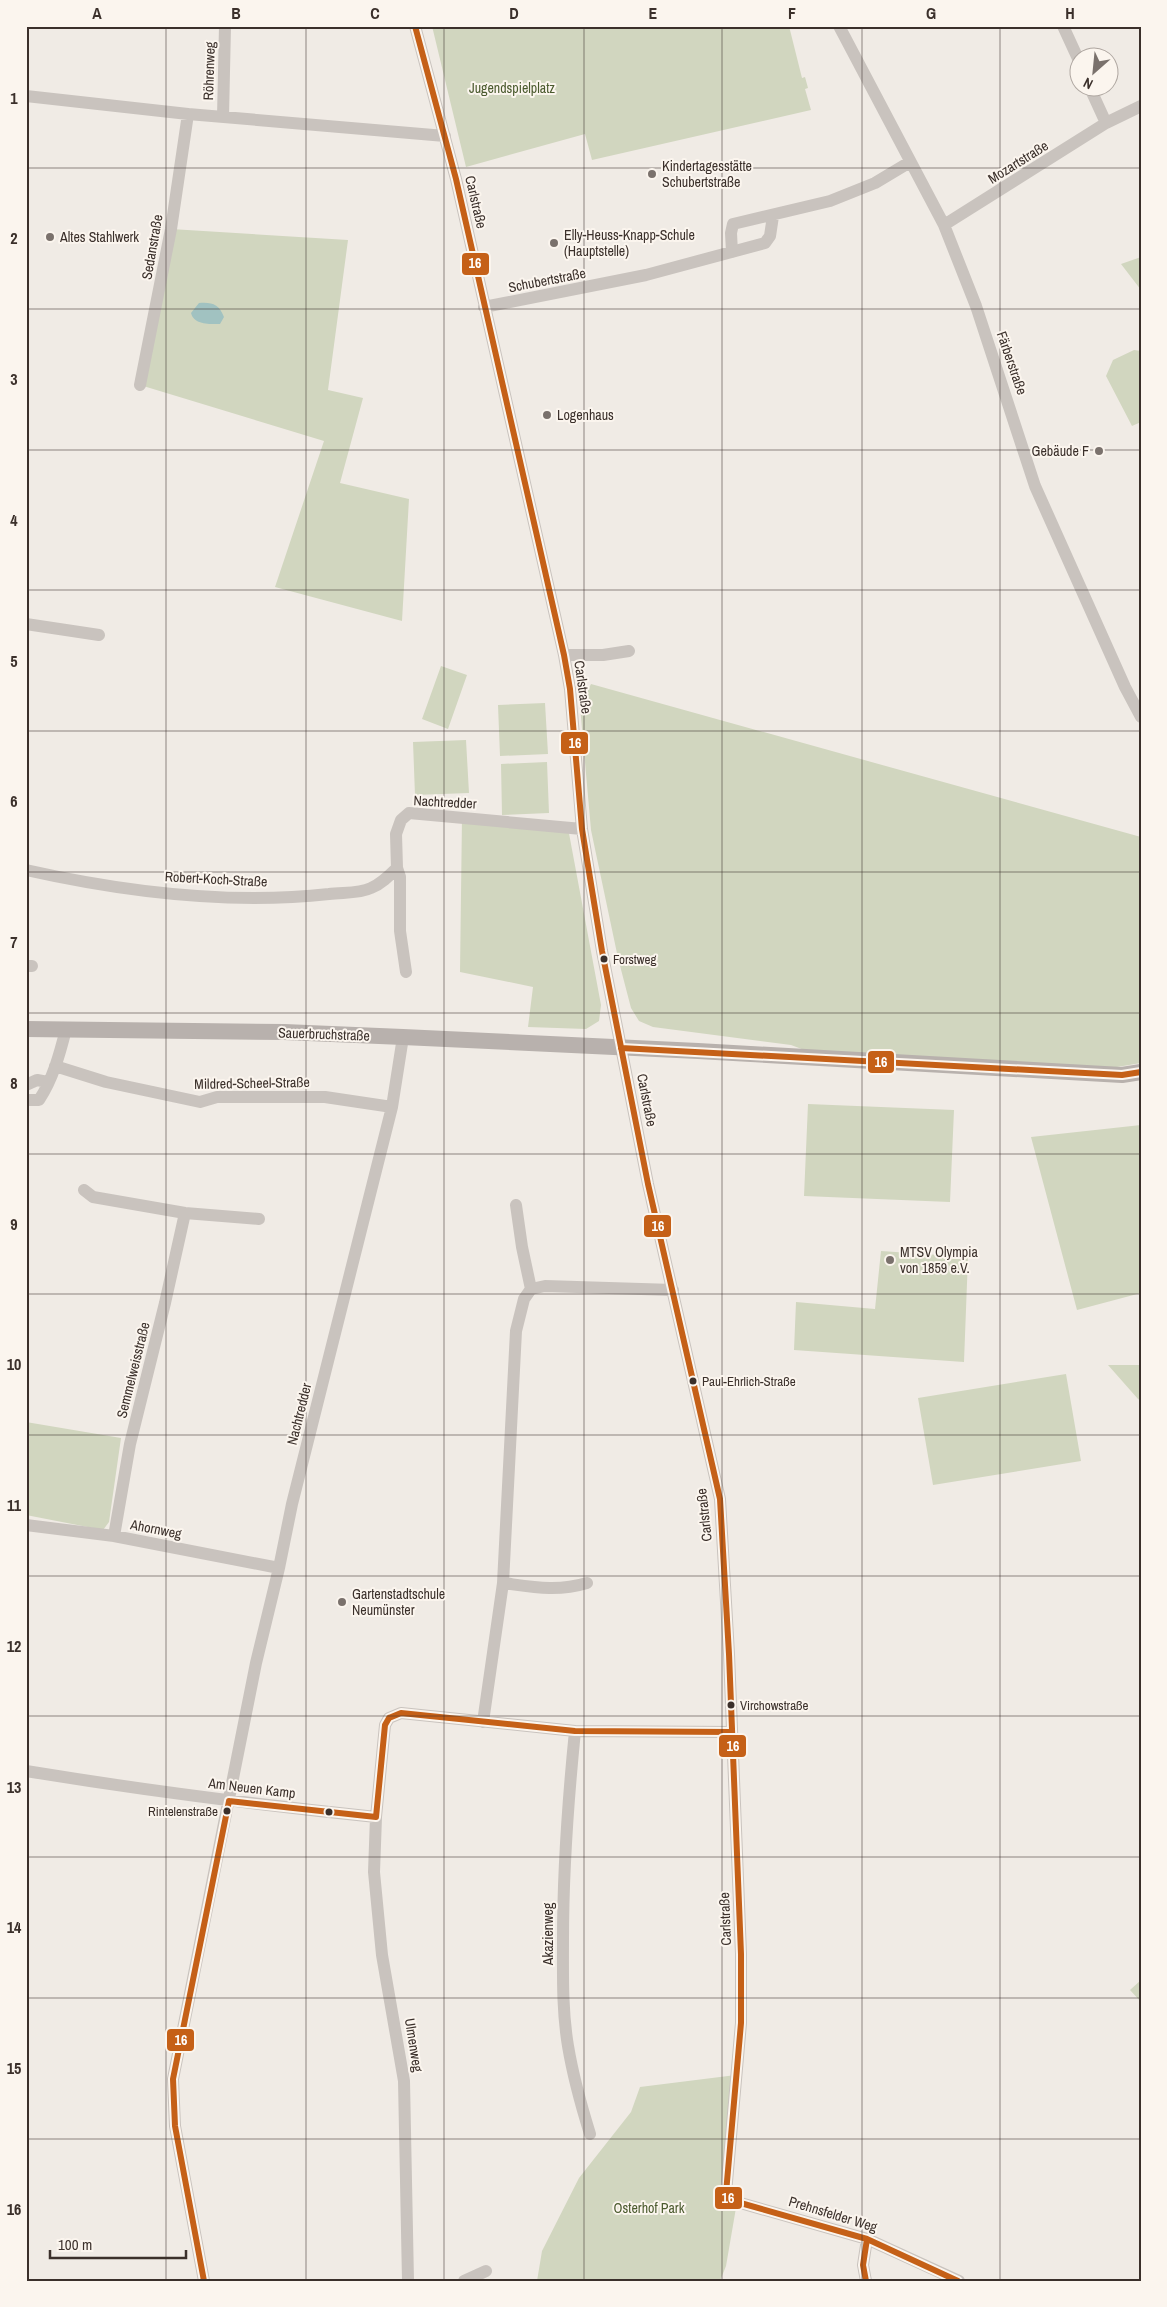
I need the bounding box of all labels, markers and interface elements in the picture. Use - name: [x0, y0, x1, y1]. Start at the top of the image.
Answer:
- text: A: [92, 2, 102, 24]
- text: B: [231, 2, 241, 24]
- text: C: [370, 2, 380, 24]
- text: D: [509, 2, 519, 24]
- text: E: [649, 2, 658, 24]
- text: F: [788, 2, 796, 24]
- text: G: [926, 2, 936, 24]
- text: H: [1065, 2, 1075, 24]
- street label: Röhrenweg: [199, 41, 219, 101]
- north arrow: [1070, 48, 1120, 98]
- text: N: [1080, 74, 1096, 93]
- park label: Jugendspielplatz: [469, 79, 555, 97]
- text: 1: [10, 87, 18, 109]
- street label: Mozartstraße: [985, 136, 1051, 188]
- place label: Kindertagesstätte Schubertstraße: [662, 157, 752, 191]
- marker: Kindertagesstätte Schubertstraße: [646, 168, 658, 180]
- street label: Carlstraße: [461, 174, 491, 230]
- street label: Sedanstraße: [137, 213, 167, 281]
- place label: Elly-Heuss-Knapp-Schule (Hauptstelle): [564, 226, 695, 260]
- text: 2: [10, 227, 18, 249]
- place label: Altes Stahlwerk: [59, 228, 139, 246]
- marker: Altes Stahlwerk: [44, 231, 56, 243]
- marker: Elly-Heuss-Knapp-Schule (Hauptstelle): [548, 237, 560, 249]
- line badge: 16: [461, 252, 490, 276]
- text: 16: [469, 254, 481, 272]
- street label: Schubertstraße: [507, 264, 587, 296]
- street label: Färberstraße: [993, 329, 1031, 397]
- text: 3: [10, 368, 18, 390]
- place label: Logenhaus: [557, 406, 614, 424]
- marker: Logenhaus: [541, 409, 553, 421]
- place label: Gebäude F: [1032, 442, 1089, 460]
- marker: Gebäude F: [1093, 445, 1105, 457]
- text: 4: [10, 509, 18, 531]
- text: 5: [10, 650, 18, 672]
- street label: Carlstraße: [570, 659, 596, 715]
- line badge: 16: [560, 731, 589, 755]
- text: 16: [569, 734, 581, 752]
- text: 6: [10, 790, 18, 812]
- street label: Nachtredder: [413, 791, 477, 813]
- street label: Robert-Koch-Straße: [164, 867, 268, 891]
- text: 7: [10, 931, 18, 953]
- place label: Forstweg: [613, 951, 656, 968]
- marker: Forstweg: [599, 954, 609, 964]
- street label: Sauerbruchstraße: [278, 1023, 370, 1045]
- line badge: 16: [867, 1050, 895, 1074]
- text: 16: [875, 1053, 887, 1071]
- text: 8: [10, 1072, 18, 1094]
- street label: Carlstraße: [633, 1072, 661, 1128]
- street label: Mildred-Scheel-Straße: [194, 1073, 310, 1093]
- text: 9: [10, 1213, 18, 1235]
- line badge: 16: [643, 1214, 672, 1238]
- text: 16: [652, 1217, 664, 1235]
- place label: MTSV Olympia von 1859 e.V.: [900, 1243, 978, 1277]
- marker: MTSV Olympia von 1859 e.V.: [884, 1254, 896, 1266]
- street label: Semmelweisstraße: [112, 1320, 154, 1420]
- text: 10: [7, 1353, 21, 1375]
- place label: Paul-Ehrlich-Straße: [702, 1373, 796, 1390]
- marker: Paul-Ehrlich-Straße: [688, 1376, 698, 1386]
- street label: Nachtredder: [283, 1381, 315, 1447]
- street label: Carlstraße: [692, 1487, 716, 1543]
- text: 11: [7, 1494, 22, 1516]
- street label: Ahornweg: [128, 1515, 184, 1543]
- place label: Gartenstadtschule Neumünster: [352, 1585, 445, 1619]
- marker: Gartenstadtschule Neumünster: [336, 1596, 348, 1608]
- text: 12: [7, 1635, 21, 1657]
- place label: Virchowstraße: [740, 1697, 809, 1714]
- marker: Virchowstraße: [726, 1700, 736, 1710]
- line badge: 16: [718, 1734, 747, 1758]
- text: 16: [727, 1737, 739, 1755]
- street label: Am Neuen Kamp: [207, 1774, 296, 1802]
- text: 13: [7, 1776, 21, 1798]
- place label: Rintelenstraße: [148, 1803, 218, 1820]
- marker: Rintelenstraße: [222, 1806, 232, 1816]
- unlabelled marker: [324, 1807, 334, 1817]
- street label: Carlstraße: [715, 1892, 735, 1946]
- street label: Akazienweg: [539, 1902, 557, 1966]
- text: 14: [7, 1916, 22, 1938]
- street label: Ulmenweg: [401, 2017, 427, 2074]
- line badge: 16: [166, 2028, 195, 2052]
- text: 16: [175, 2031, 187, 2049]
- text: 15: [7, 2057, 21, 2079]
- line badge: 16: [714, 2186, 743, 2210]
- text: 16: [722, 2189, 734, 2207]
- street label: Prehnsfelder Weg: [787, 2192, 880, 2236]
- text: 16: [7, 2198, 21, 2220]
- park label: Osterhof Park: [614, 2199, 685, 2217]
- scale bar: [50, 2227, 186, 2259]
- text: 100 m: [58, 2234, 92, 2255]

